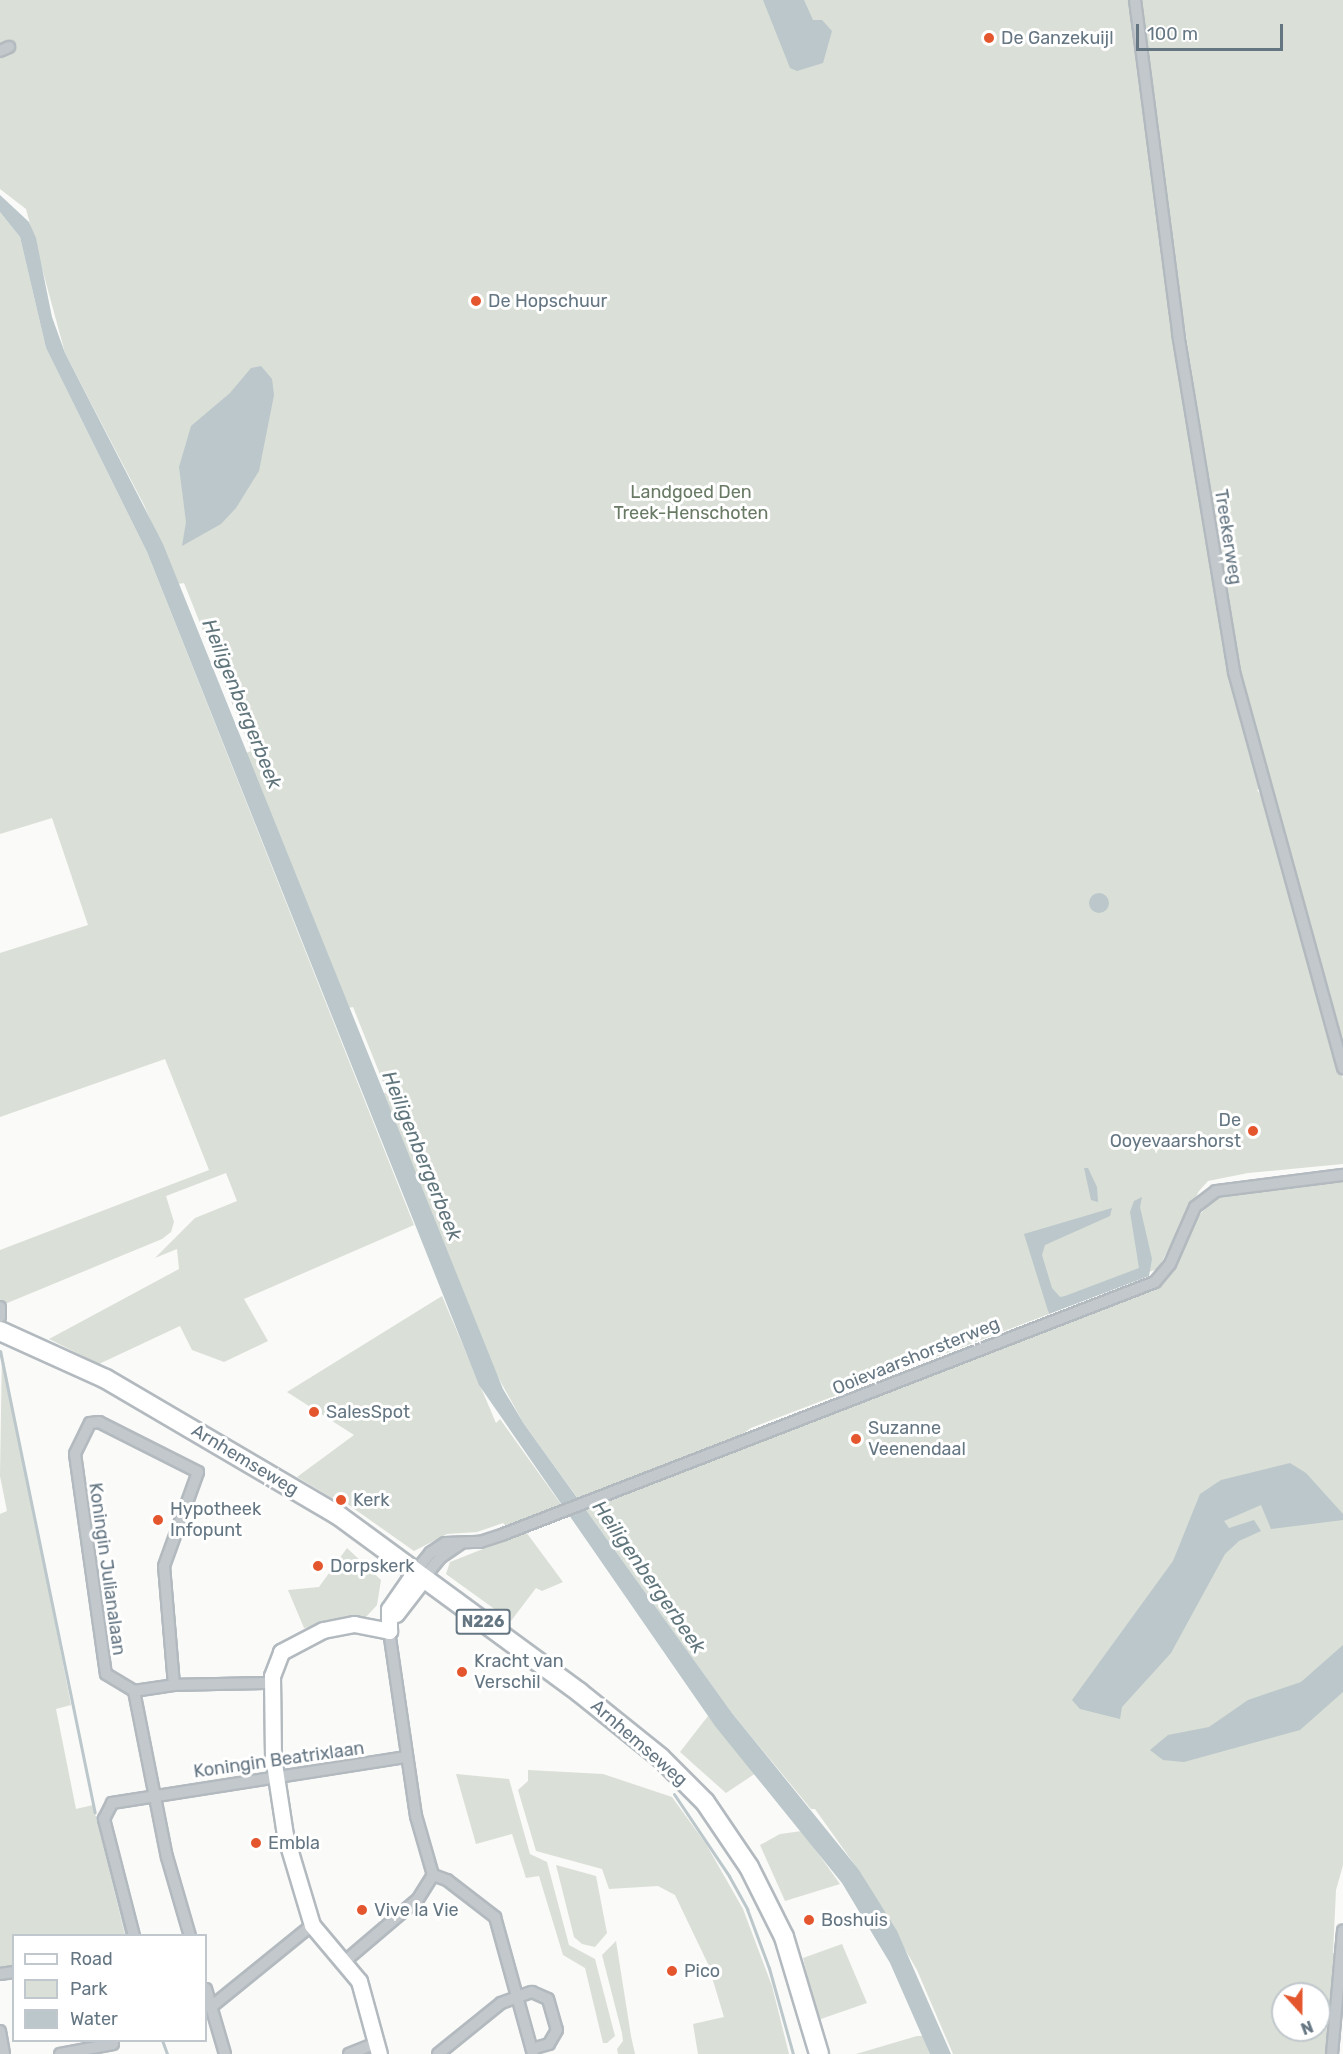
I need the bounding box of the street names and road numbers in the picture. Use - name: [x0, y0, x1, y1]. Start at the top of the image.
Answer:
- street label: Treekerweg: [1210, 488, 1246, 586]
- street label: Ooievaarshorsterweg: [829, 1313, 1003, 1399]
- street label: Arnhemseweg: [188, 1420, 302, 1500]
- street label: Koningin Julianalaan: [84, 1481, 130, 1657]
- road number: N226: [454, 1609, 512, 1635]
- street label: Arnhemseweg: [586, 1695, 692, 1791]
- street label: Koningin Beatrixlaan: [192, 1737, 366, 1783]

